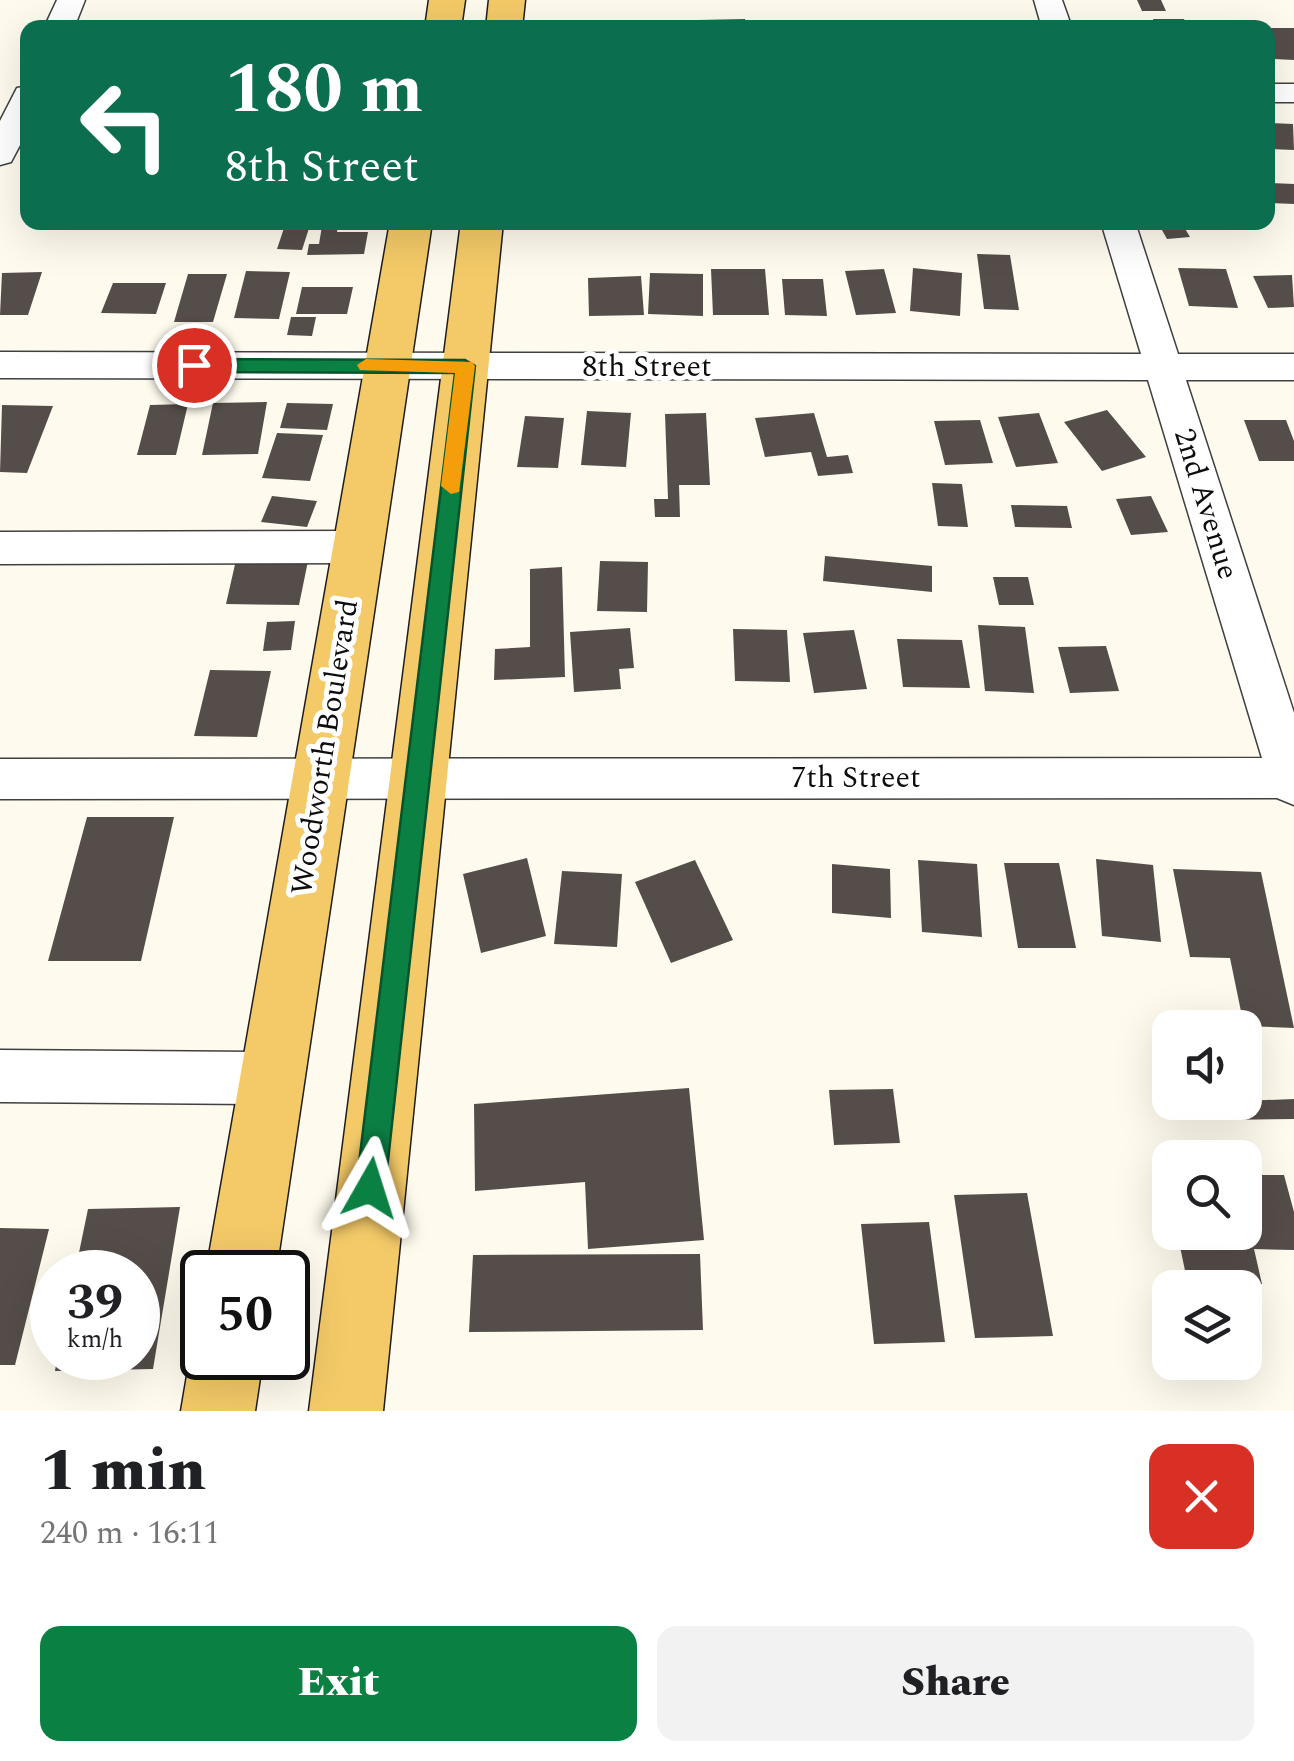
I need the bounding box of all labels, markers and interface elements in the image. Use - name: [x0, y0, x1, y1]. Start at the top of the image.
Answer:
- text: 180 m: [225, 37, 423, 143]
- icon: left: [60, 60, 190, 190]
- text: 8th Street: [225, 133, 419, 202]
- pin: [152, 323, 237, 408]
- icon: arrive: [167, 338, 222, 393]
- street label: 8th Street: [582, 344, 712, 390]
- street label: 2nd Avenue: [1161, 423, 1251, 585]
- street label: Woodworth Boulevard: [279, 596, 371, 898]
- street label: 7th Street: [791, 755, 921, 801]
- map controls: [1152, 1010, 1262, 1380]
- button: sound: [1152, 1010, 1262, 1120]
- position arrow: [318, 1136, 422, 1240]
- button: search: [1152, 1140, 1262, 1250]
- speed limit sign: 50: [180, 1250, 310, 1380]
- text: 39: [67, 1265, 123, 1341]
- button: layers: [1152, 1270, 1262, 1380]
- text: km/h: [67, 1321, 123, 1359]
- text: 1 min: [40, 1425, 206, 1517]
- button: close: [1149, 1444, 1254, 1549]
- text: 240 m · 16:11: [40, 1509, 220, 1558]
- button: Exit: [40, 1626, 637, 1741]
- button: Share: [657, 1626, 1254, 1741]

